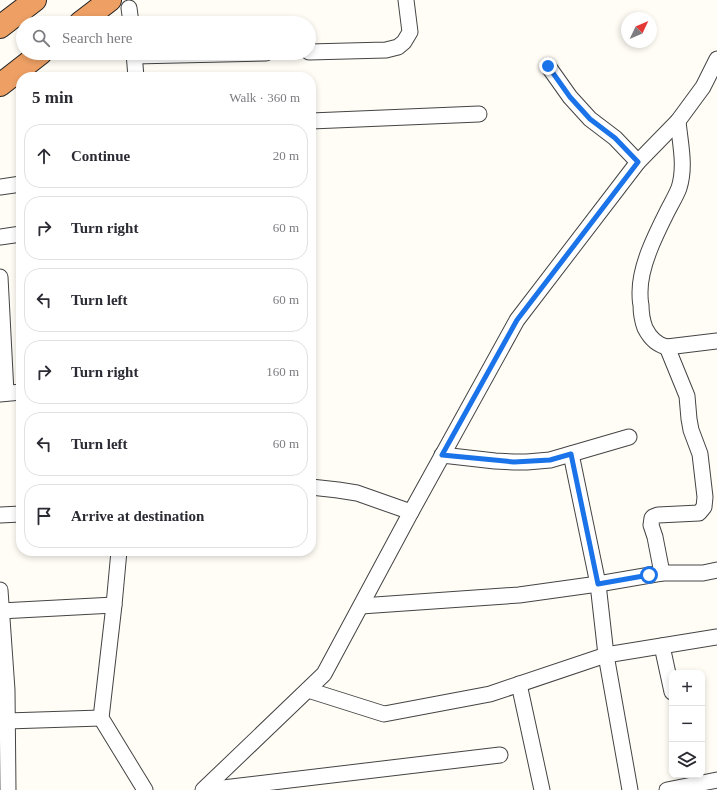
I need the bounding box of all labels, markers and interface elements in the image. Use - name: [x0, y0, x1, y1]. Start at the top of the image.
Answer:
- north arrow: [621, 12, 657, 48]
- search box: [16, 16, 316, 60]
- icon: search: [30, 27, 52, 49]
- text: Search here: [62, 30, 132, 46]
- route end: [539, 57, 557, 75]
- text: 5 min: [32, 88, 73, 107]
- text: Walk · 360 m: [229, 90, 300, 105]
- icon: ahead: [33, 145, 55, 167]
- text: Continue: [71, 148, 130, 164]
- text: 20 m: [273, 148, 299, 163]
- icon: right: [33, 217, 55, 239]
- text: Turn right: [71, 220, 138, 236]
- text: 60 m: [273, 220, 299, 235]
- icon: left: [33, 289, 55, 311]
- text: Turn left: [71, 292, 128, 308]
- text: 60 m: [273, 292, 299, 307]
- icon: right: [33, 361, 55, 383]
- text: Turn right: [71, 364, 138, 380]
- text: 160 m: [266, 364, 299, 379]
- icon: left: [33, 433, 55, 455]
- text: Turn left: [71, 436, 128, 452]
- text: 60 m: [273, 436, 299, 451]
- icon: arrive: [33, 505, 55, 527]
- text: Arrive at destination: [71, 508, 204, 524]
- route start: [640, 566, 658, 584]
- map controls: [669, 670, 705, 778]
- button: +: [669, 670, 705, 706]
- button: −: [669, 706, 705, 742]
- button: layers: [669, 742, 705, 778]

